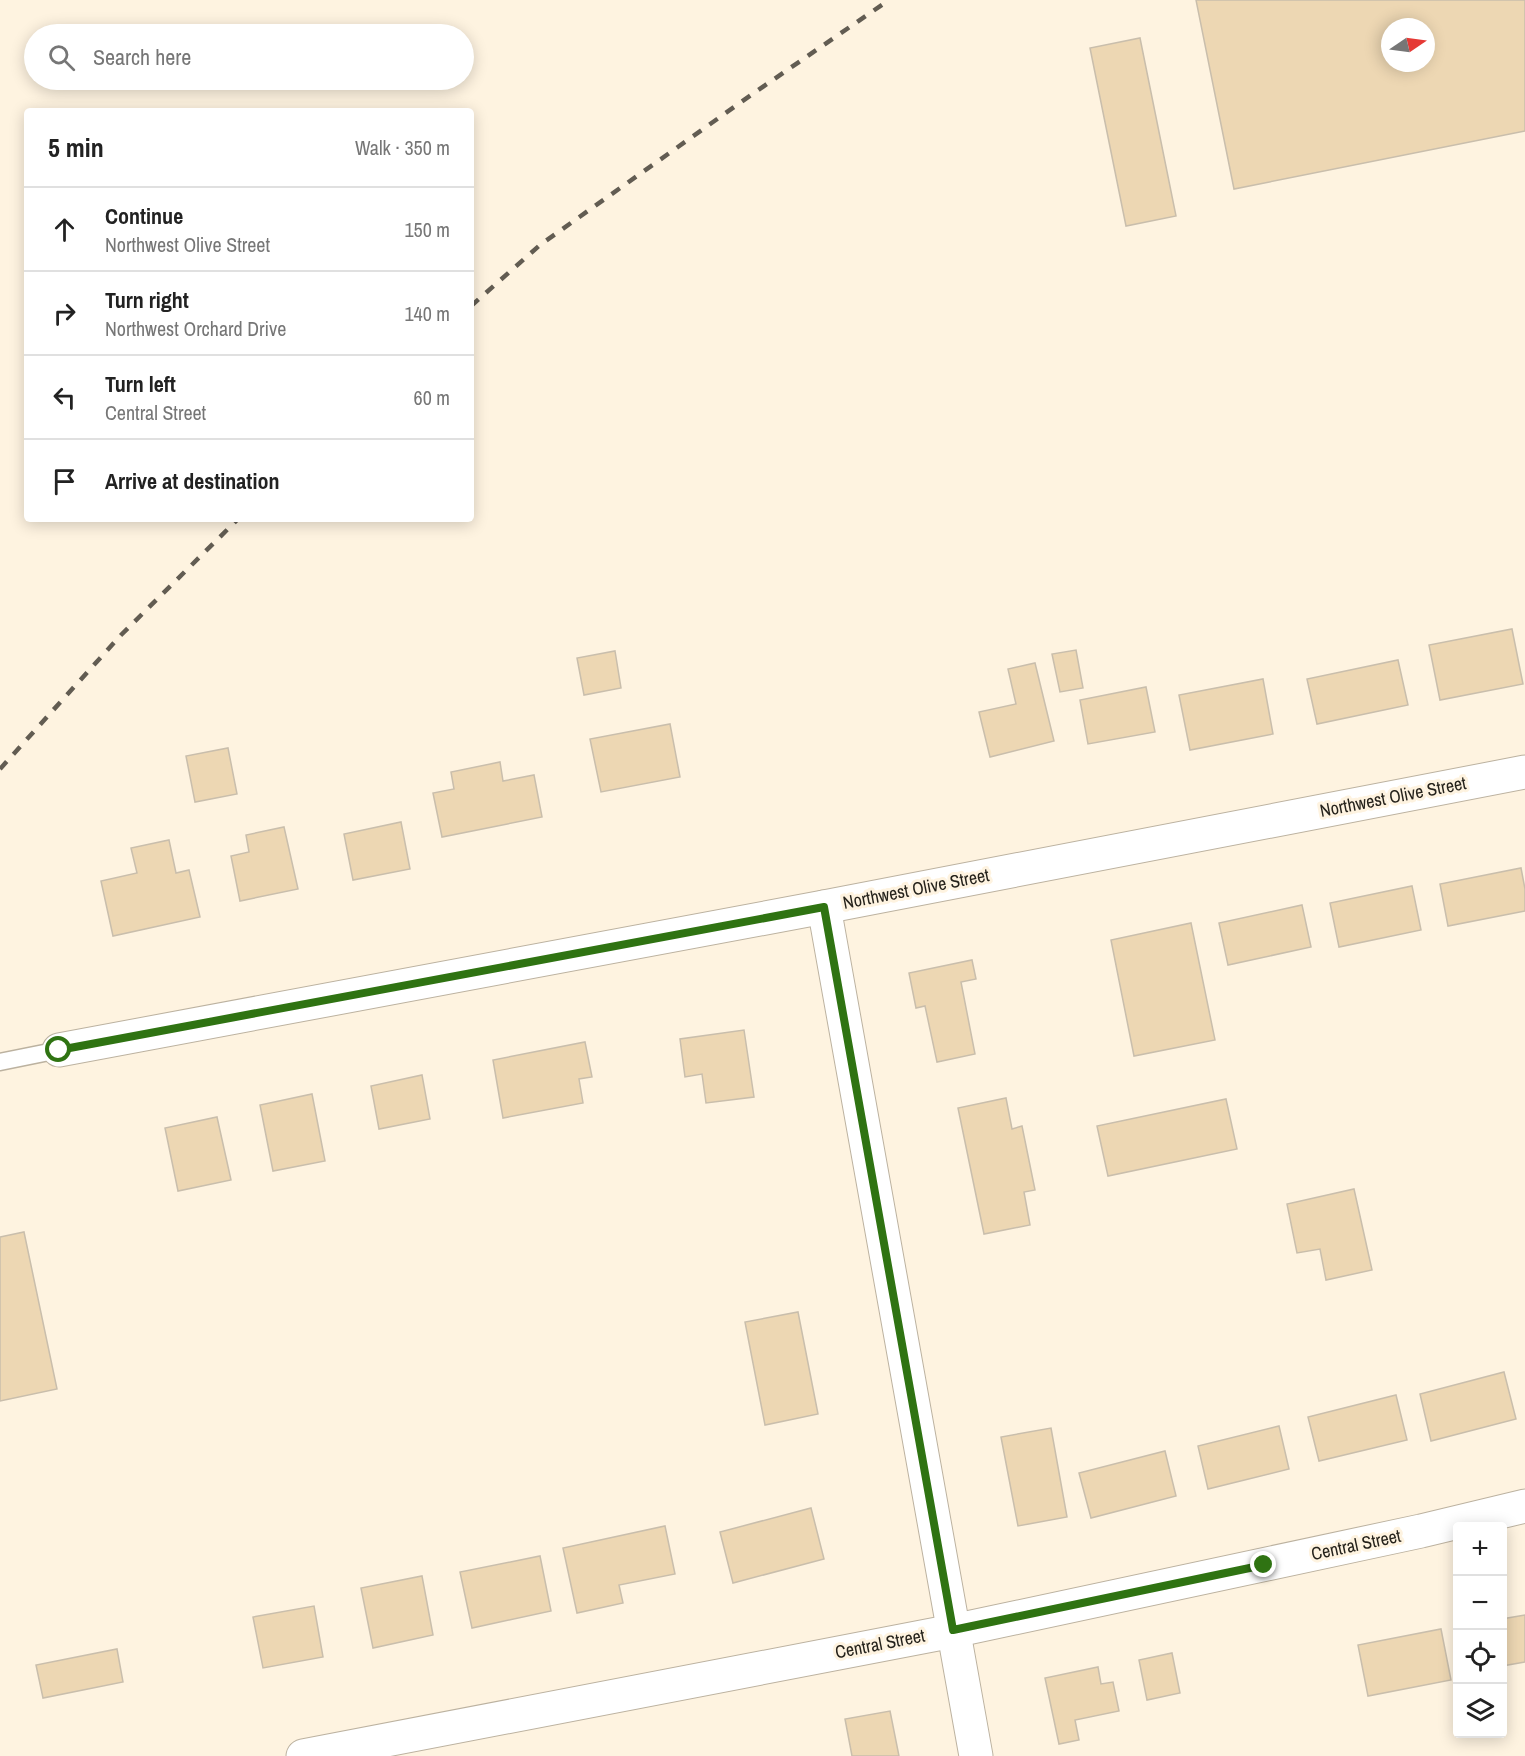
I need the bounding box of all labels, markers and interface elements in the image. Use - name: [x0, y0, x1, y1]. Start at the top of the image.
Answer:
- north arrow: [1381, 18, 1435, 72]
- search box: [24, 24, 474, 90]
- icon: search: [45, 41, 78, 74]
- text: Search here: [93, 42, 191, 72]
- text: 5 min: [48, 130, 104, 165]
- text: Walk · 350 m: [355, 134, 450, 161]
- text: Continue: [105, 201, 183, 231]
- icon: ahead: [48, 213, 81, 246]
- text: 150 m: [404, 216, 450, 243]
- text: Northwest Olive Street: [105, 231, 270, 258]
- text: Turn right: [105, 285, 189, 315]
- icon: right: [48, 297, 81, 330]
- text: 140 m: [404, 300, 450, 327]
- text: Northwest Orchard Drive: [105, 315, 286, 342]
- text: Turn left: [105, 369, 176, 399]
- icon: left: [48, 381, 81, 414]
- text: 60 m: [414, 384, 450, 411]
- text: Central Street: [105, 399, 206, 426]
- icon: arrive: [48, 465, 81, 498]
- text: Arrive at destination: [105, 466, 279, 496]
- street label: Northwest Olive Street: [1318, 770, 1468, 823]
- street label: Northwest Olive Street: [841, 862, 991, 915]
- route start: [45, 1036, 71, 1062]
- map controls: [1453, 1522, 1507, 1738]
- button: +: [1453, 1522, 1507, 1576]
- street label: Central Street: [1309, 1523, 1403, 1566]
- route end: [1250, 1551, 1276, 1577]
- button: −: [1453, 1576, 1507, 1630]
- street label: Central Street: [833, 1623, 927, 1664]
- button: locate: [1453, 1630, 1507, 1684]
- button: layers: [1453, 1684, 1507, 1738]

